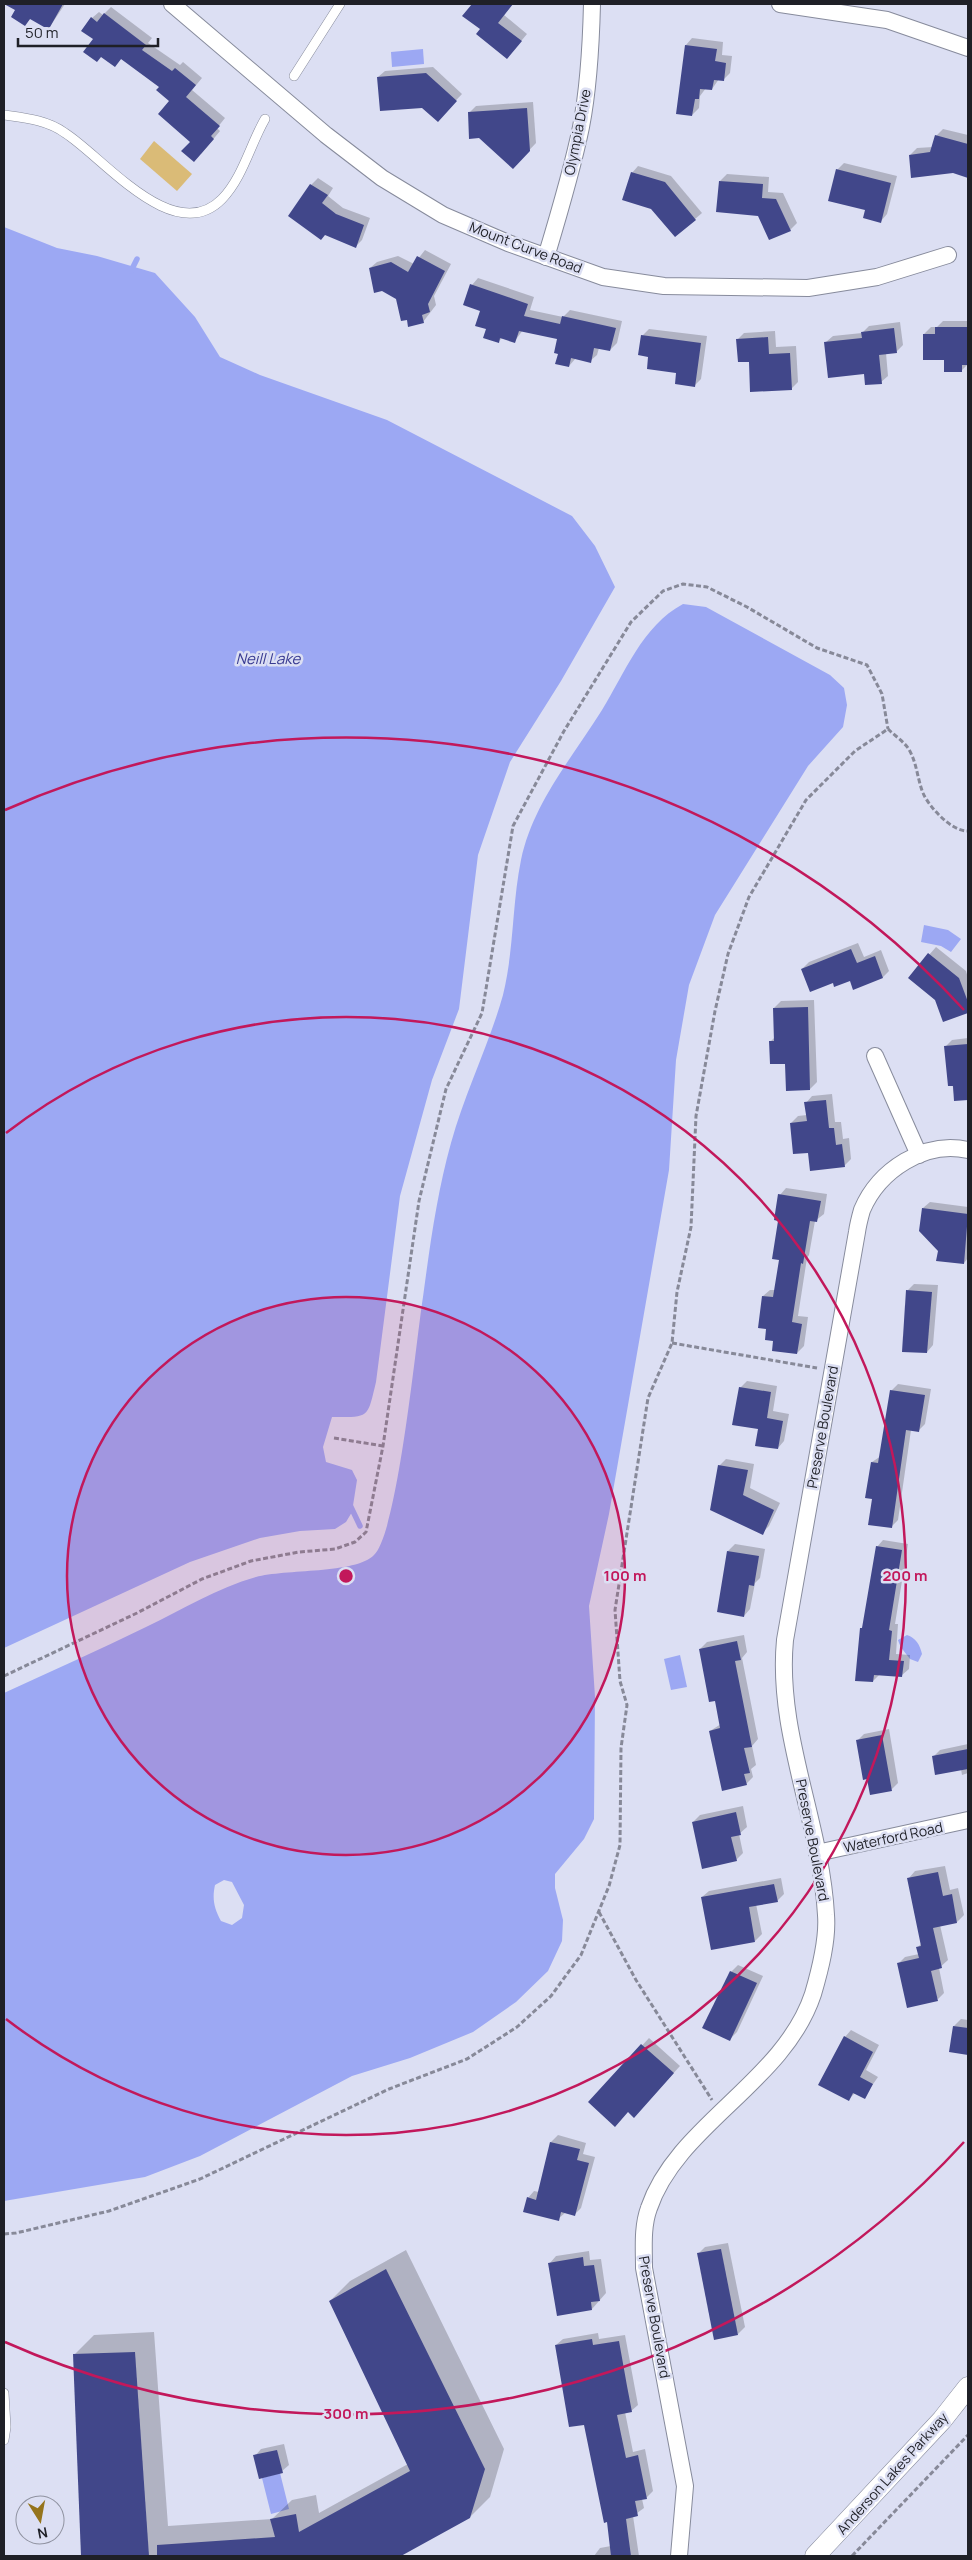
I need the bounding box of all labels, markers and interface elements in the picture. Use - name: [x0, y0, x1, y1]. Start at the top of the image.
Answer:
- scale bar: [18, 15, 158, 47]
- text: 50 m: [25, 22, 59, 43]
- street label: Olympia Drive: [559, 87, 595, 177]
- street label: Mount Curve Road: [467, 217, 585, 277]
- water label: Neill Lake: [236, 648, 302, 669]
- street label: Preserve Boulevard: [802, 1364, 842, 1490]
- text: 100 m: [604, 1565, 646, 1586]
- text: 200 m: [882, 1565, 928, 1586]
- centre of rings: [337, 1567, 355, 1585]
- street label: Preserve Boulevard: [792, 1777, 834, 1903]
- street label: Waterford Road: [842, 1817, 944, 1857]
- street label: Preserve Boulevard: [635, 2254, 675, 2380]
- text: 300 m: [324, 2403, 368, 2424]
- street label: Anderson Lakes Parkway: [832, 2407, 952, 2538]
- north arrow: [15, 2495, 65, 2545]
- text: N: [36, 2523, 49, 2544]

